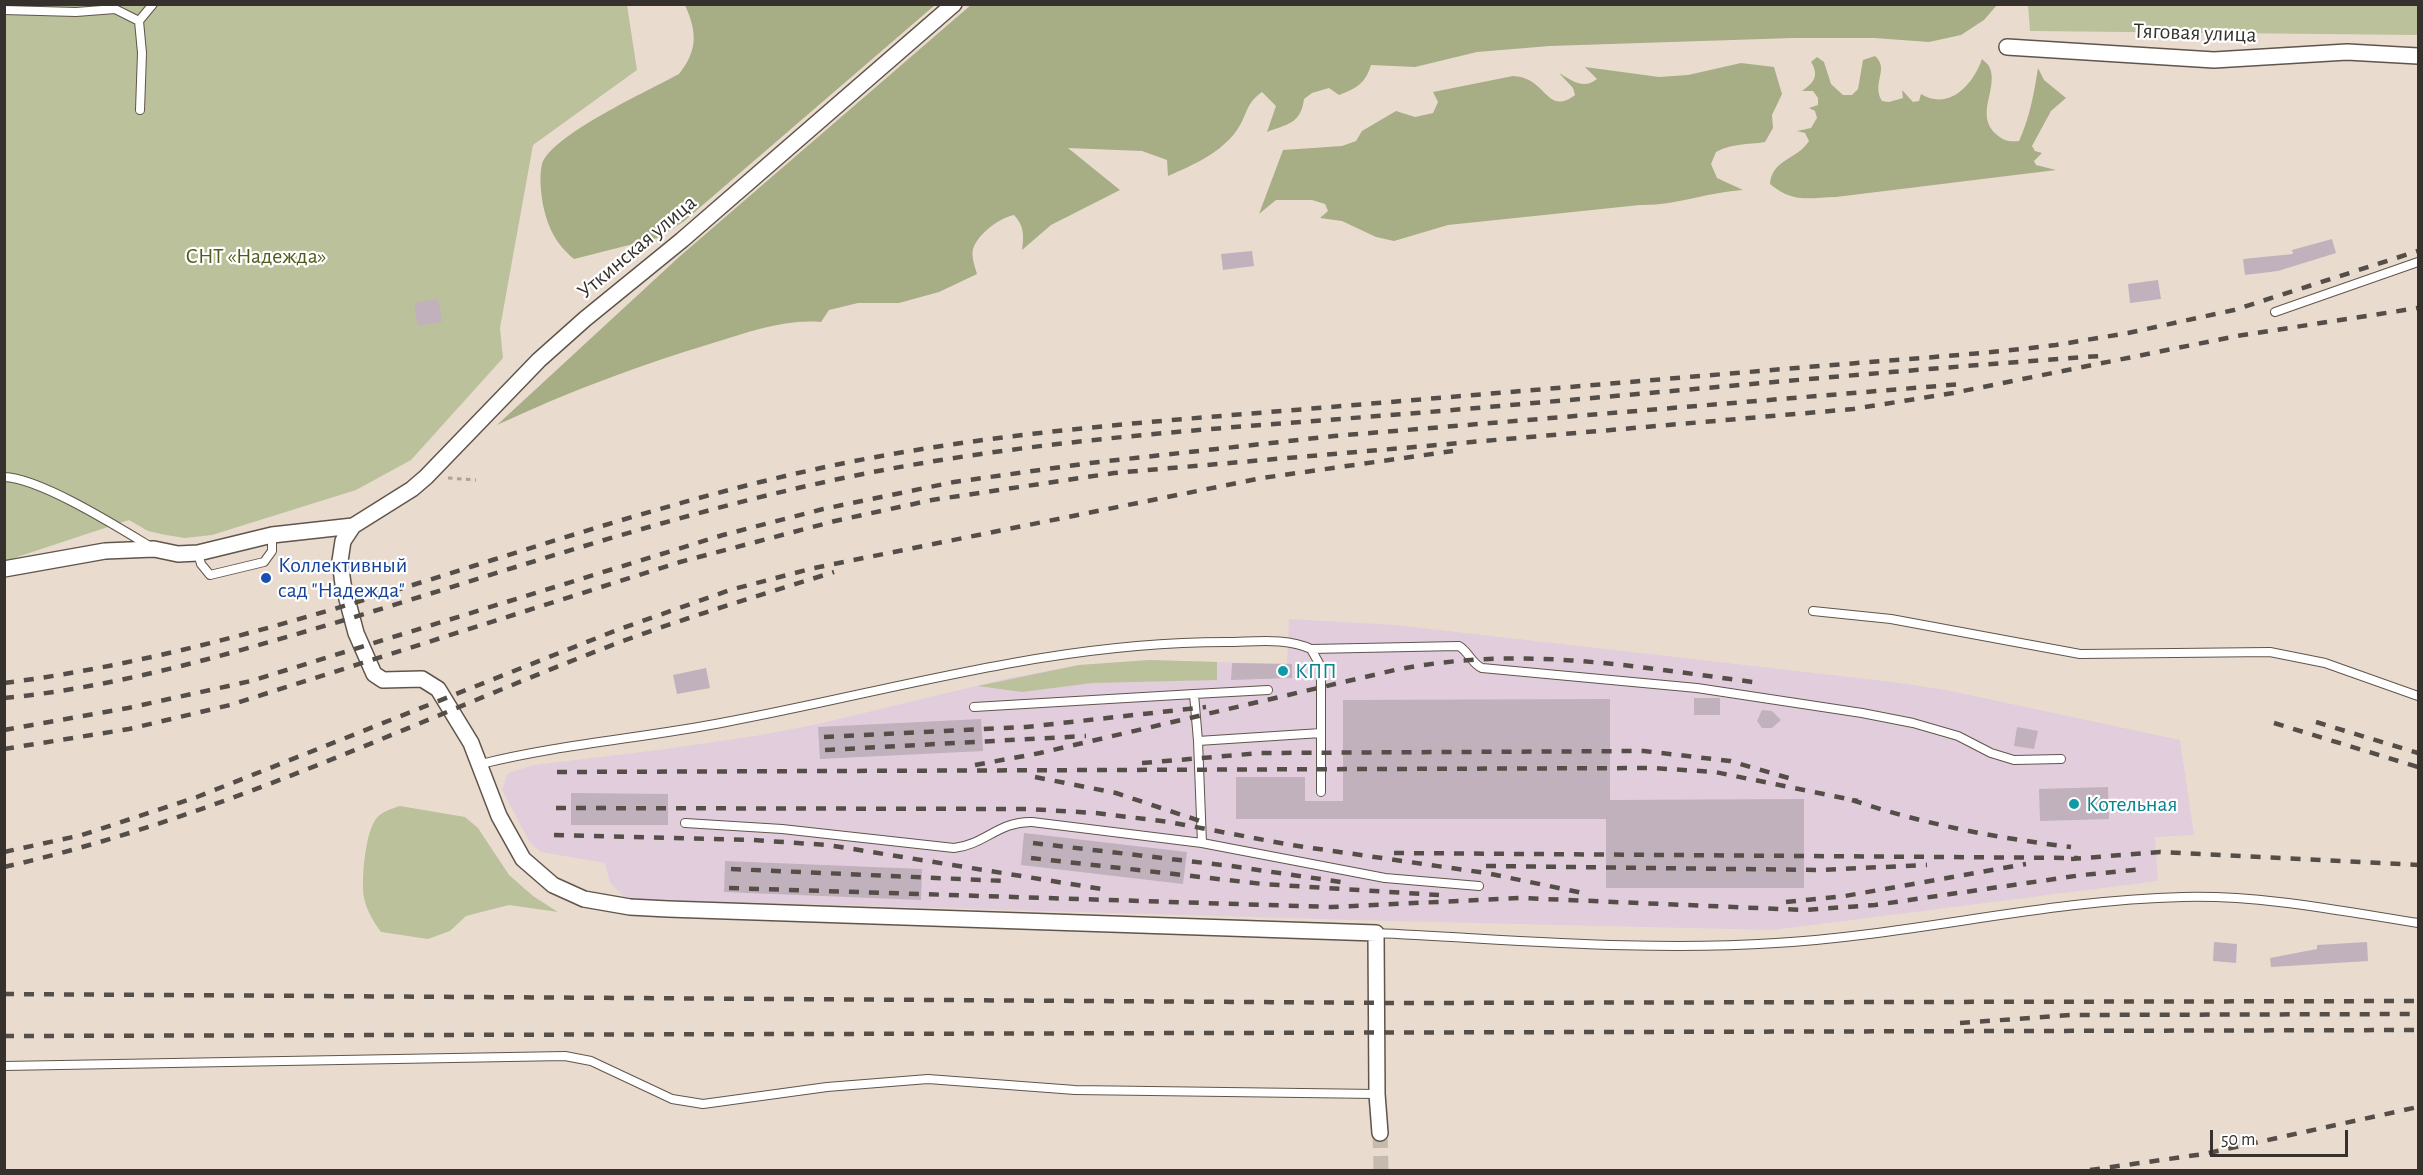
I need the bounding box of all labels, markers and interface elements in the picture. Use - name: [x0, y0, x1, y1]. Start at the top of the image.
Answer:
- street label: Тяговая улица: [2133, 18, 2257, 48]
- street label: Уткинская улица: [572, 189, 702, 305]
- park label: СНТ «Надежда»: [186, 243, 326, 269]
- place label: Коллективный сад "Надежда": [278, 552, 407, 604]
- marker: Коллективный сад "Надежда": [259, 571, 273, 585]
- place label: КПП: [1295, 658, 1337, 684]
- marker: КПП: [1276, 664, 1290, 678]
- place label: Котельная: [2086, 791, 2178, 817]
- marker: Котельная: [2067, 797, 2081, 811]
- scale bar: [2213, 1118, 2351, 1156]
- text: 50 m: [2221, 1131, 2255, 1149]

